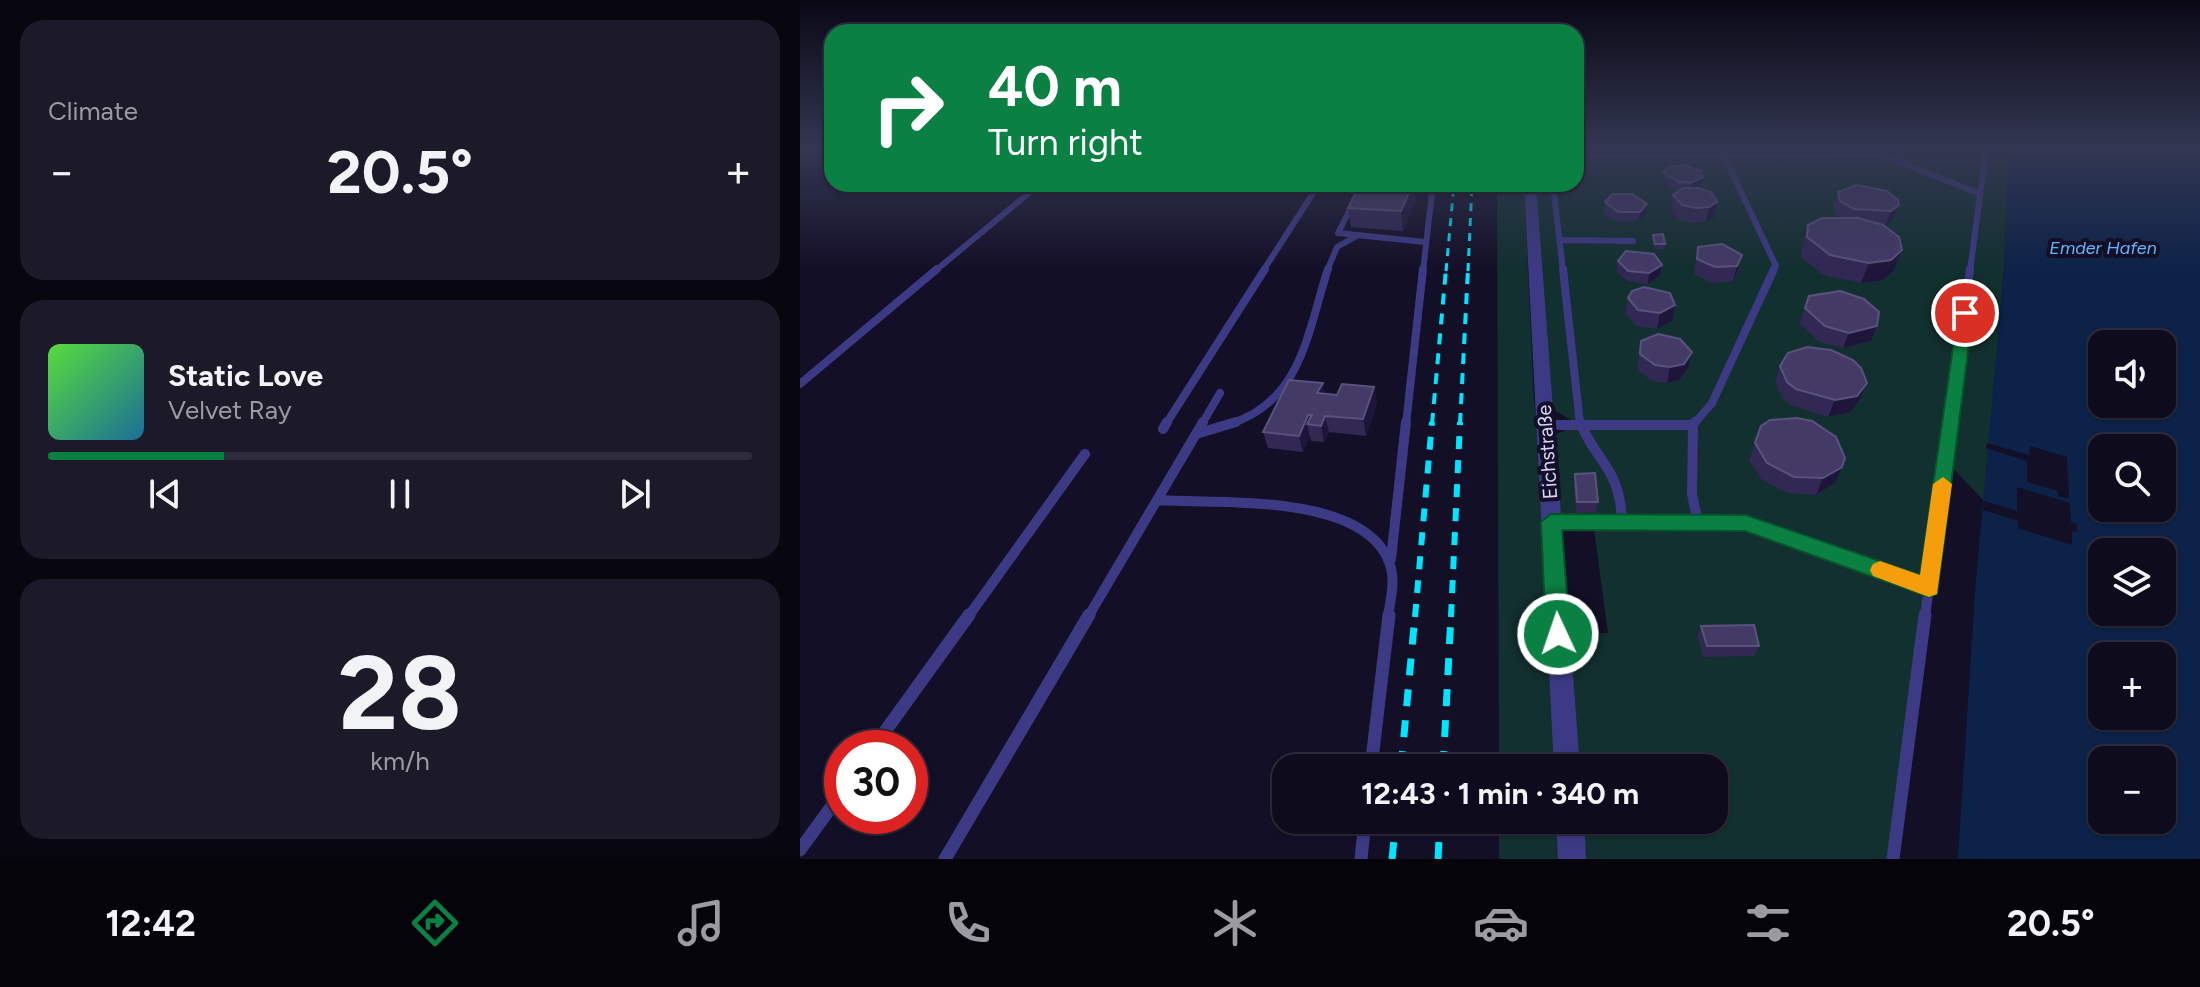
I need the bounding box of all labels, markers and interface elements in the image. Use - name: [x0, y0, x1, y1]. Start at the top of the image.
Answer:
- text: 40 m: [988, 53, 1122, 120]
- icon: right: [856, 56, 960, 160]
- text: Climate: [48, 95, 138, 127]
- text: Turn right: [988, 121, 1143, 164]
- text: 20.5°: [327, 136, 473, 208]
- text: −: [48, 145, 75, 198]
- text: +: [725, 145, 752, 198]
- water label: Emder Hafen: [2049, 237, 2157, 259]
- pin: [1931, 279, 1999, 347]
- icon: arrive: [1943, 291, 1987, 335]
- map controls: [2088, 330, 2176, 834]
- button: sound: [2088, 330, 2176, 418]
- text: Static Love: [168, 357, 323, 394]
- text: Velvet Ray: [168, 394, 292, 426]
- street label: Eichstraße: [1532, 404, 1562, 500]
- button: search: [2088, 434, 2176, 522]
- icon: previous: [143, 472, 187, 516]
- icon: pause: [378, 472, 422, 516]
- icon: next: [613, 472, 657, 516]
- button: layers: [2088, 538, 2176, 626]
- position arrow: [1516, 592, 1600, 676]
- text: 28: [338, 630, 462, 755]
- button: +: [2088, 642, 2176, 730]
- speed limit sign: 30: [824, 730, 928, 834]
- text: km/h: [370, 745, 430, 777]
- button: −: [2088, 746, 2176, 834]
- text: 12:43 · 1 min · 340 m: [1361, 775, 1639, 812]
- icon: directions: [407, 895, 463, 951]
- icon: music: [673, 895, 729, 951]
- icon: phone: [940, 895, 996, 951]
- icon: climate: [1207, 895, 1263, 951]
- icon: car: [1473, 895, 1529, 951]
- icon: filters: [1740, 895, 1796, 951]
- text: 12:42: [105, 902, 196, 945]
- text: 20.5°: [2007, 902, 2095, 945]

